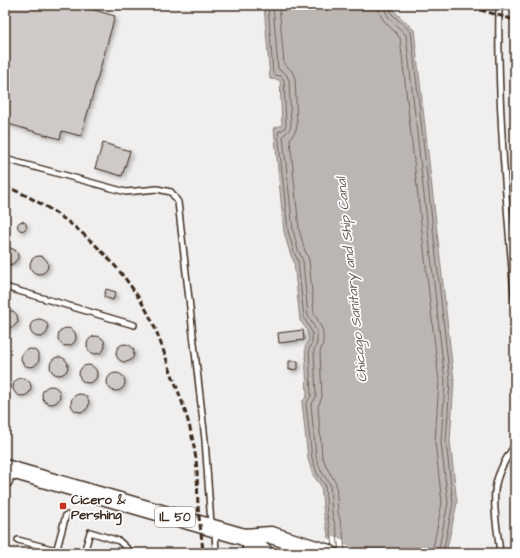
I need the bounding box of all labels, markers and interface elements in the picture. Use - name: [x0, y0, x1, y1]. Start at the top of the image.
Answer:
- water label: Chicago Sanitary and Ship Canal: [331, 174, 373, 384]
- place label: Cicero & Pershing: [71, 491, 127, 526]
- marker: Cicero & Pershing: [58, 501, 68, 511]
- road number: IL 50: [155, 507, 195, 527]

